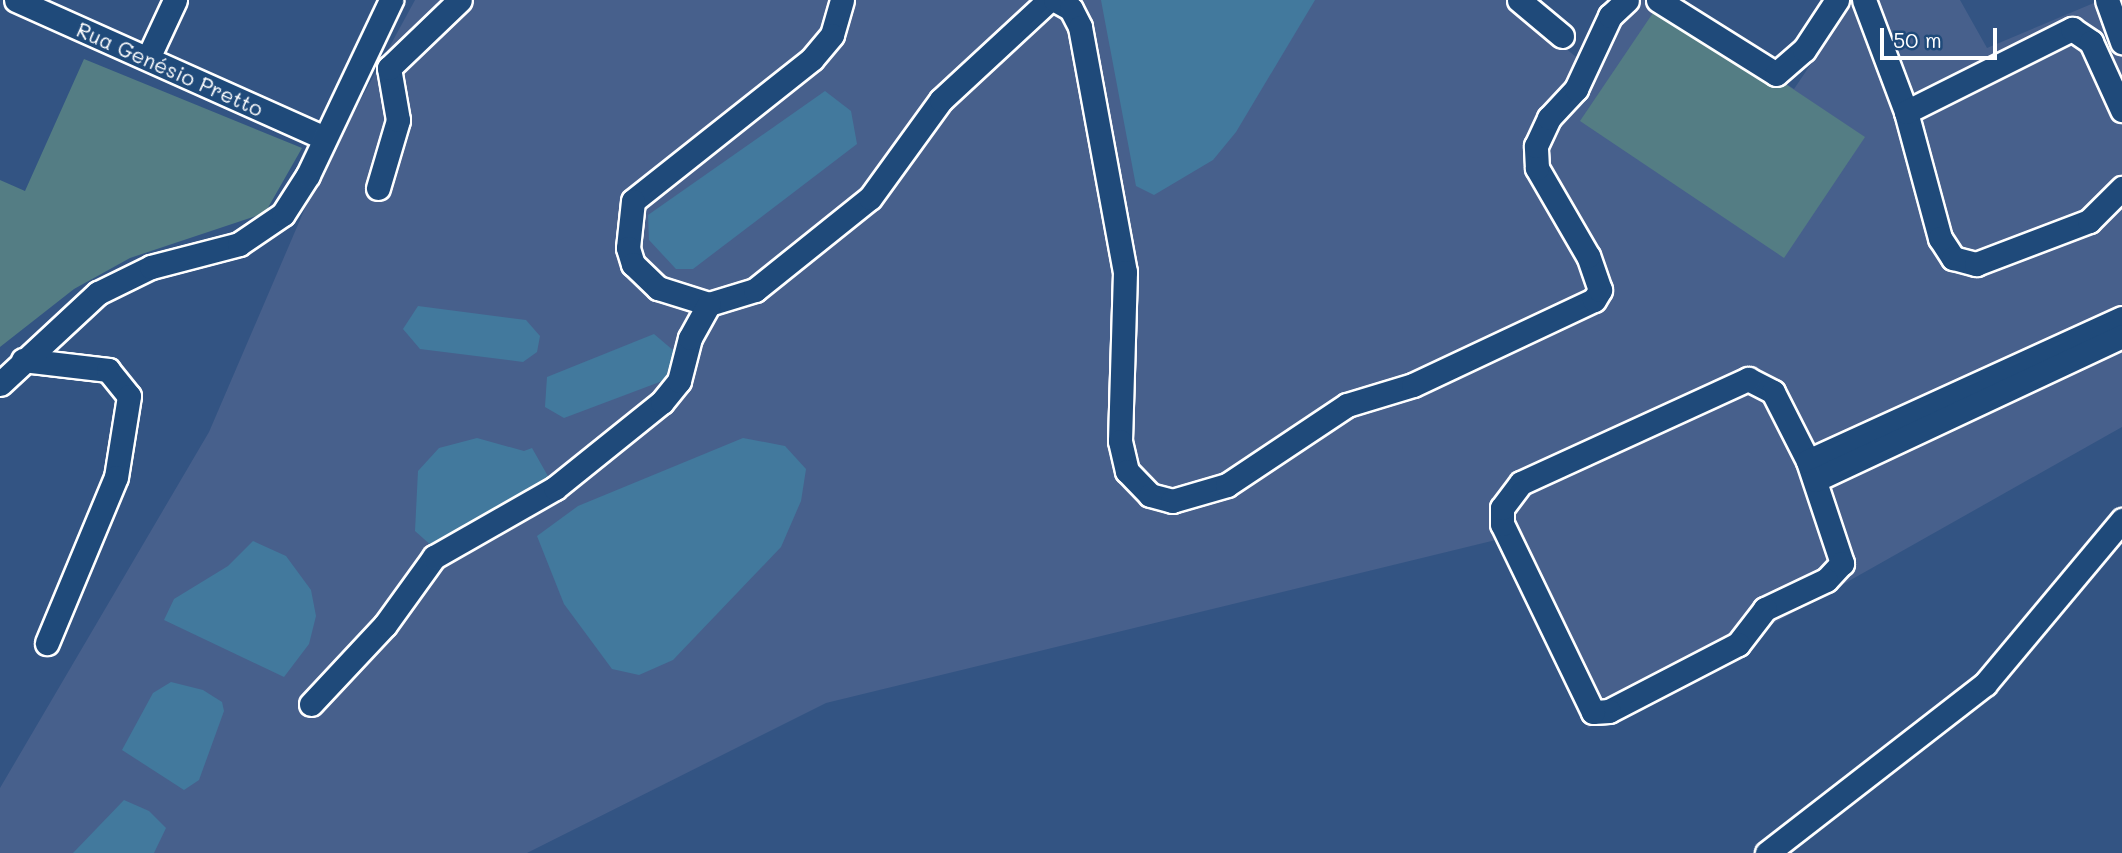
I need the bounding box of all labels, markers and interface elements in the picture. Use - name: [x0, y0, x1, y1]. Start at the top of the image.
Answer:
- scale bar: [1884, 14, 2001, 58]
- street label: Rua Genésio Pretto: [73, 17, 267, 121]
- text: 50 m: [1893, 26, 1942, 53]

